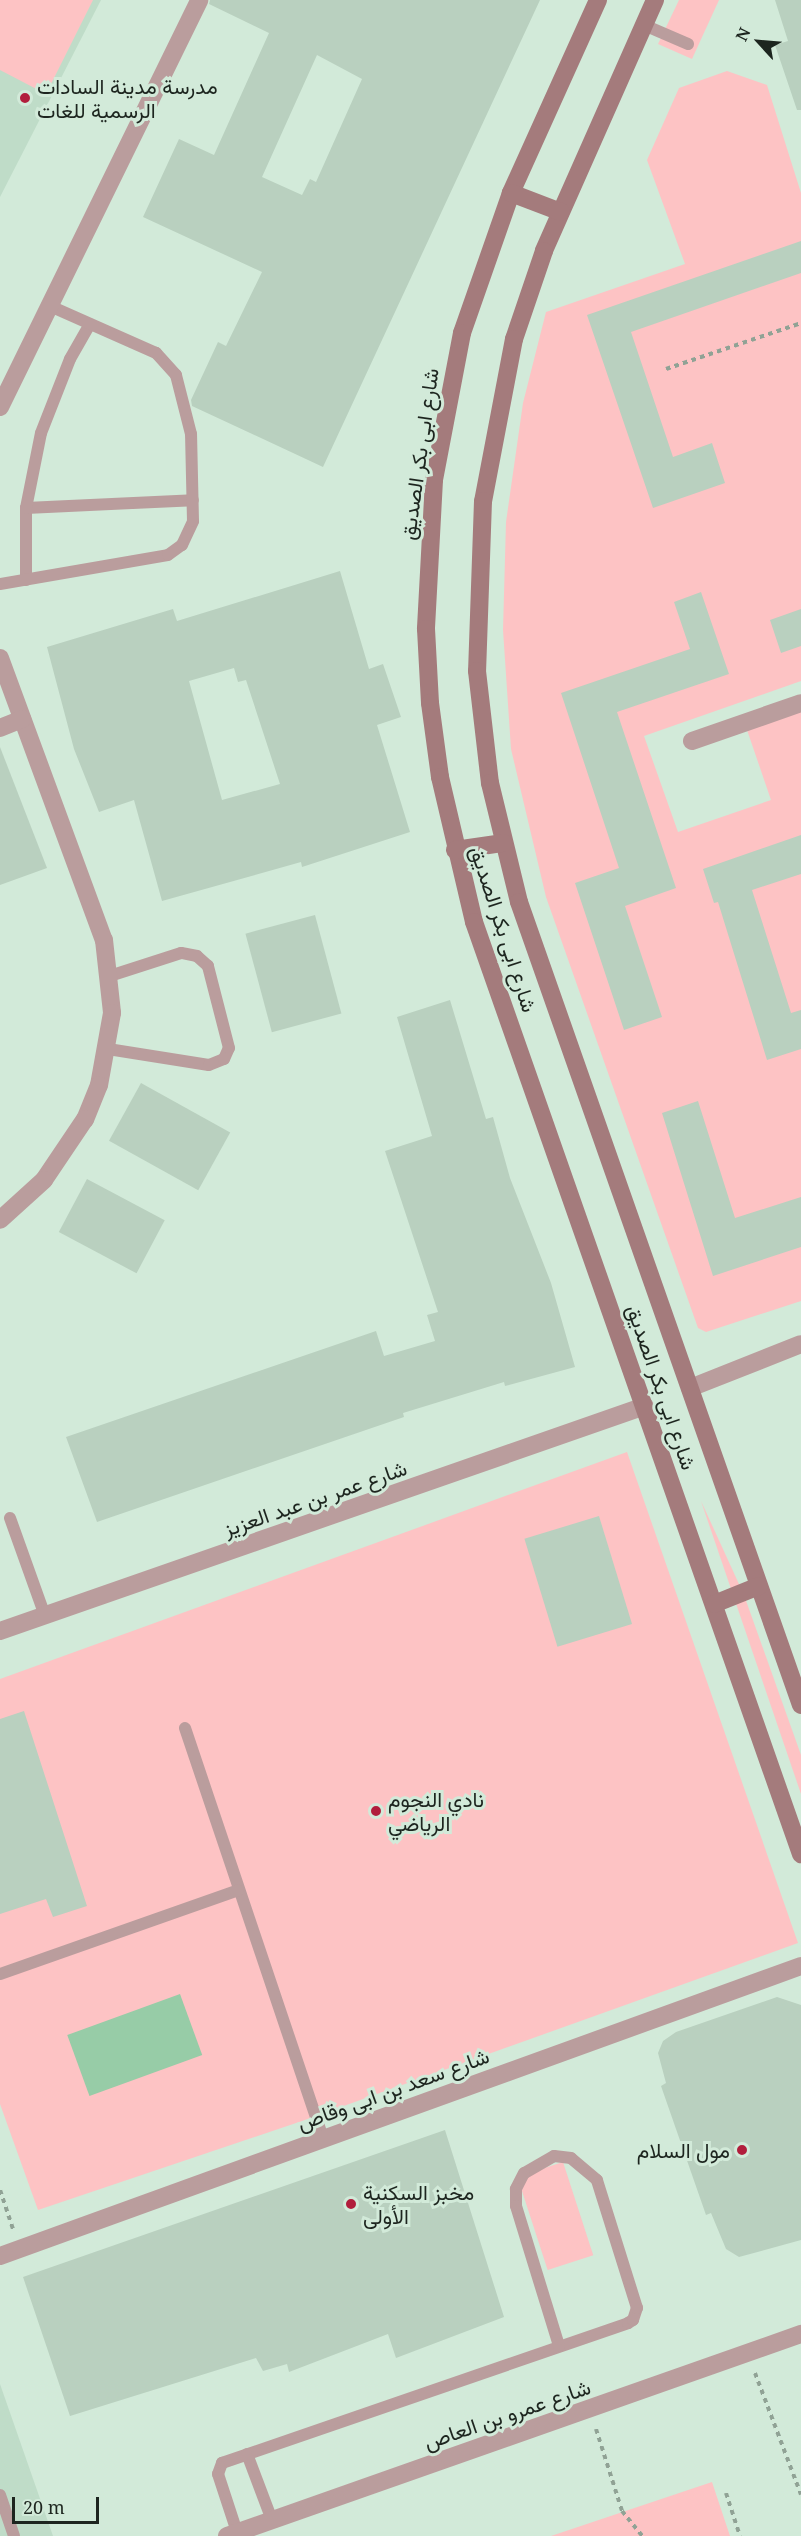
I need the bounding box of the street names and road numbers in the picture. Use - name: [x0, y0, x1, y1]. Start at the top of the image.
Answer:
- street label: شارع ابى بكر الصديق: [394, 367, 444, 541]
- street label: شارع ابى بكر الصديق: [465, 843, 543, 1015]
- street label: شارع ابى بكر الصديق: [622, 1301, 702, 1473]
- street label: شارع عمر بن عبد العزيز: [220, 1455, 410, 1541]
- street label: شارع سعد بن ابى وقاص: [294, 2043, 492, 2135]
- street label: شارع عمرو بن العاص: [420, 2374, 594, 2454]

